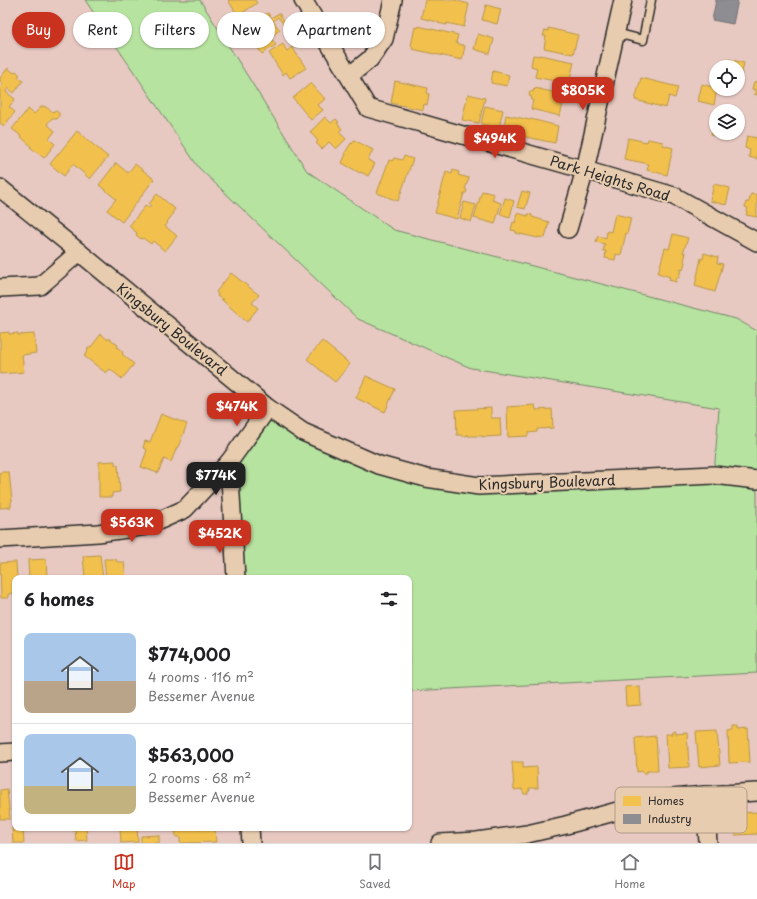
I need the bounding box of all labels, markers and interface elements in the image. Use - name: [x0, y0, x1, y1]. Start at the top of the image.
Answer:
- chip: Buy: [12, 12, 65, 48]
- chip: Rent: [73, 12, 132, 48]
- chip: Filters: [140, 12, 209, 48]
- chip: New: [217, 12, 275, 48]
- chip: Apartment: [283, 12, 385, 48]
- map controls: [709, 60, 745, 140]
- button: locate: [709, 60, 745, 96]
- pin: $805K: [555, 77, 611, 111]
- text: $805K: [561, 80, 605, 99]
- button: layers: [709, 104, 745, 140]
- pin: $494K: [467, 125, 523, 159]
- text: $494K: [473, 128, 517, 147]
- street label: Park Heights Road: [548, 150, 672, 206]
- street label: Kingsbury Boulevard: [112, 278, 232, 380]
- pin: $474K: [209, 393, 265, 427]
- text: $474K: [216, 396, 258, 415]
- pin: $774K: [188, 462, 244, 496]
- text: $774K: [196, 465, 237, 484]
- street label: Kingsbury Boulevard: [478, 469, 616, 495]
- pin: $563K: [104, 509, 160, 543]
- text: $563K: [110, 512, 154, 531]
- pin: $452K: [192, 520, 248, 554]
- text: $452K: [198, 523, 242, 542]
- text: 6 homes: [24, 586, 94, 612]
- icon: filters: [378, 588, 400, 610]
- text: $774,000: [148, 641, 231, 667]
- icon: home: [56, 649, 104, 697]
- text: 4 rooms · 116 m²: [148, 667, 254, 686]
- text: Bessemer Avenue: [148, 686, 255, 705]
- text: $563,000: [148, 742, 234, 768]
- icon: home: [56, 750, 104, 798]
- text: 2 rooms · 68 m²: [148, 768, 251, 787]
- text: Bessemer Avenue: [148, 787, 255, 806]
- legend: [615, 787, 747, 833]
- text: Homes: [648, 792, 684, 809]
- text: Industry: [648, 810, 692, 827]
- tab: Map: [112, 851, 135, 892]
- tab: Saved: [359, 851, 391, 892]
- tab: Home: [614, 851, 645, 892]

